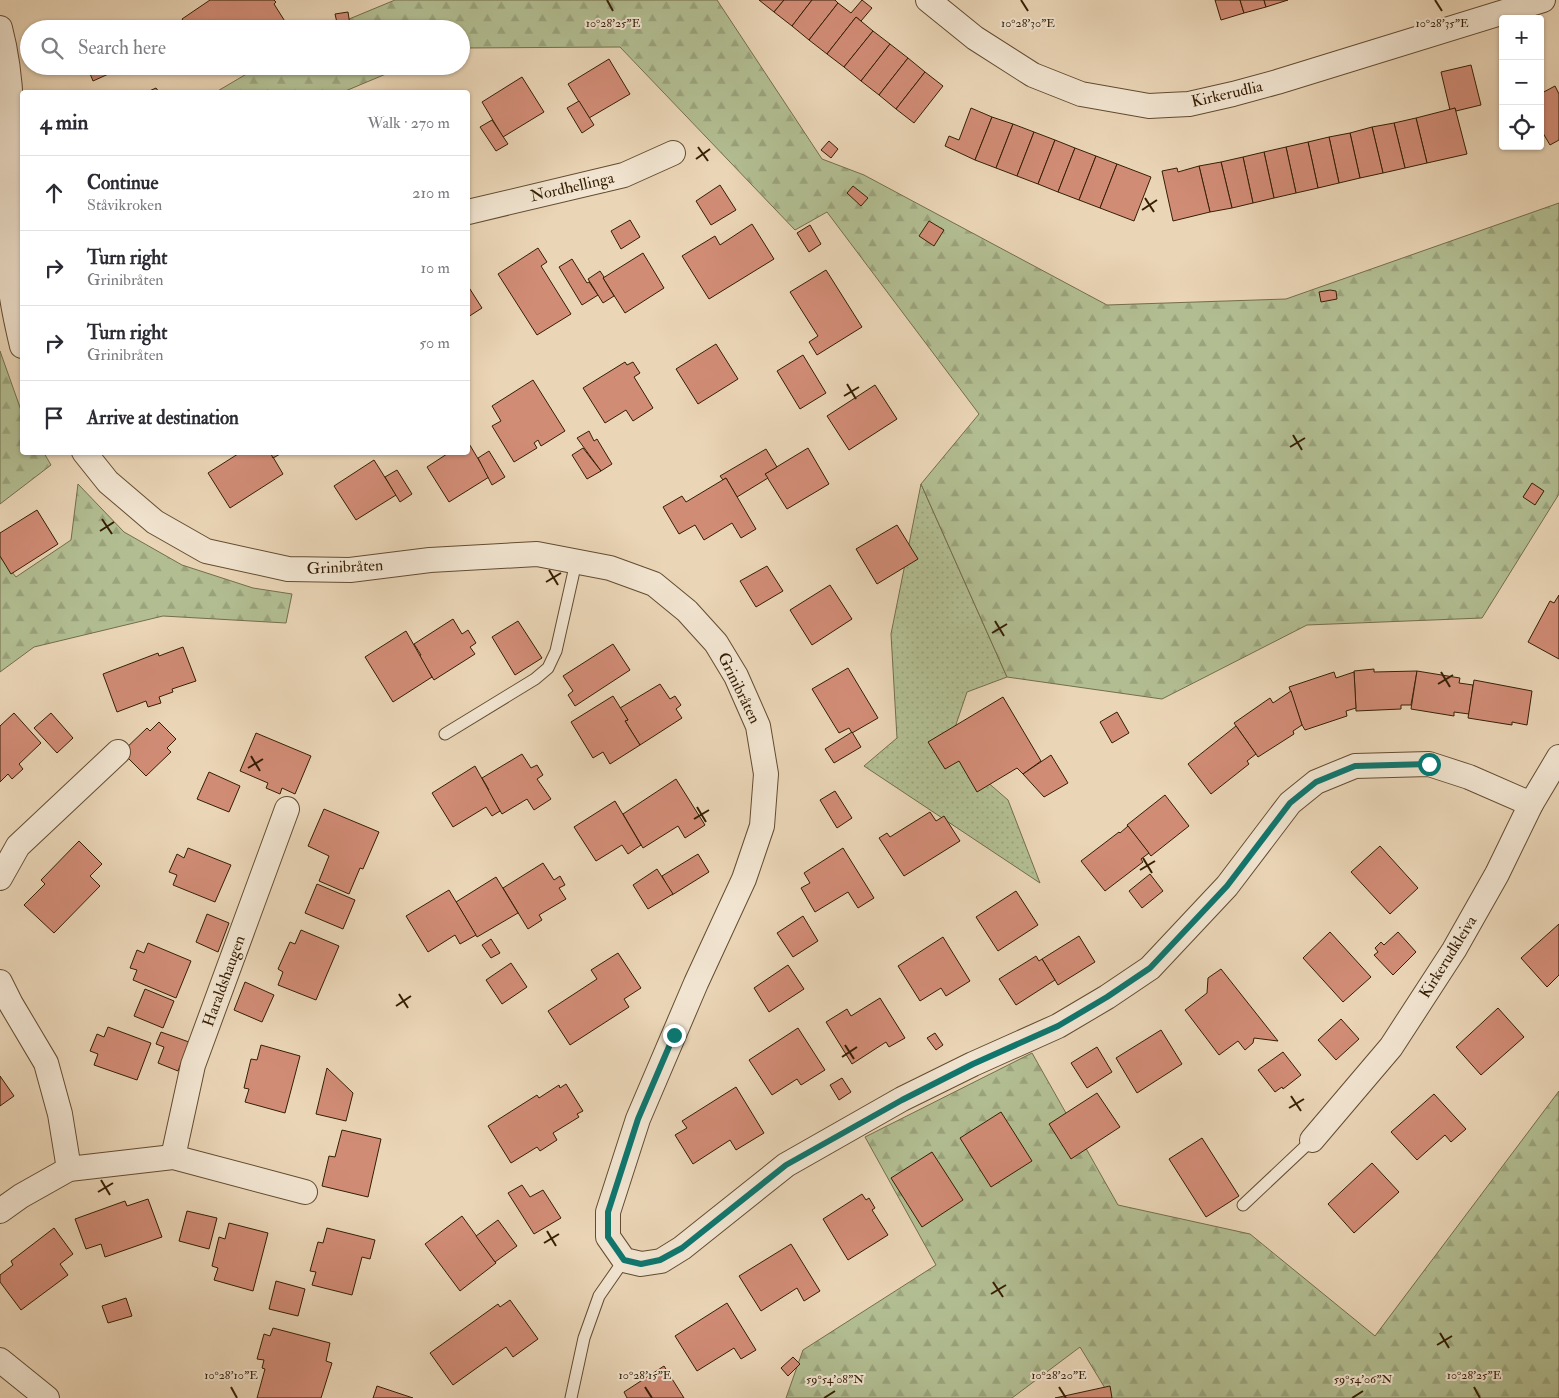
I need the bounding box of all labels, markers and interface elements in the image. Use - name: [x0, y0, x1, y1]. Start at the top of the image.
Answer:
- map controls: [1499, 15, 1544, 150]
- button: +: [1499, 15, 1544, 60]
- text: 10°28'25"E: [586, 16, 641, 31]
- text: 10°28'30"E: [1001, 16, 1055, 31]
- text: 10°28'35"E: [1415, 16, 1469, 31]
- search box: [20, 20, 470, 75]
- icon: search: [38, 34, 66, 62]
- text: Search here: [78, 36, 166, 60]
- button: −: [1499, 60, 1544, 105]
- street label: Kirkerudlia: [1189, 76, 1265, 112]
- button: locate: [1499, 105, 1544, 150]
- text: 4 min: [40, 109, 88, 136]
- text: Walk · 270 m: [368, 113, 450, 133]
- street label: Nordhellinga: [528, 168, 616, 206]
- text: Continue: [87, 171, 158, 195]
- icon: ahead: [40, 179, 68, 207]
- text: 210 m: [412, 183, 450, 203]
- text: Ståvikroken: [87, 195, 162, 215]
- text: Turn right: [87, 246, 167, 270]
- icon: right: [40, 254, 68, 282]
- text: 10 m: [420, 258, 450, 278]
- text: Grinibråten: [87, 270, 164, 290]
- text: Turn right: [87, 321, 167, 345]
- icon: right: [40, 329, 68, 357]
- text: 50 m: [419, 333, 450, 353]
- text: Grinibråten: [87, 345, 164, 365]
- icon: arrive: [40, 404, 68, 432]
- text: Arrive at destination: [87, 406, 239, 430]
- street label: Grinibråten: [306, 555, 384, 579]
- street label: Grinibråten: [713, 649, 765, 727]
- route start: [1418, 753, 1441, 776]
- street label: Kirkerudkleiva: [1415, 912, 1481, 1002]
- street label: Haraldshaugen: [198, 933, 250, 1029]
- route end: [663, 1024, 686, 1047]
- text: 10°28'10"E: [204, 1368, 258, 1383]
- text: 10°28'15"E: [619, 1368, 672, 1383]
- text: 10°28'20"E: [1031, 1368, 1087, 1383]
- text: 10°28'25"E: [1447, 1368, 1502, 1383]
- text: 59°54'08"N: [806, 1372, 864, 1387]
- text: 59°54'06"N: [1334, 1372, 1392, 1387]

